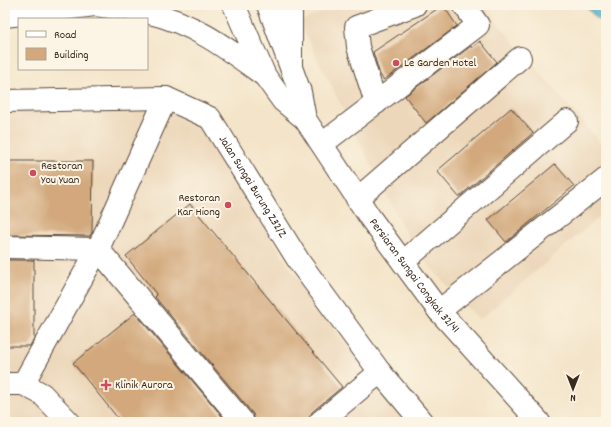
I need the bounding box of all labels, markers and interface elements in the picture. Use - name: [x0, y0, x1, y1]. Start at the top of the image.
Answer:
- legend: [18, 18, 148, 70]
- text: Road: [54, 27, 76, 44]
- text: Building: [54, 47, 89, 64]
- place label: Le Garden Hotel: [404, 55, 476, 72]
- marker: Le Garden Hotel: [391, 58, 401, 68]
- street label: Jalan Sungai Burung Z32/Z: [214, 132, 291, 241]
- place label: Restoran You Yuan: [41, 158, 83, 189]
- marker: Restoran You Yuan: [28, 168, 38, 178]
- place label: Restoran Kar Hiong: [177, 190, 220, 221]
- marker: Restoran Kar Hiong: [223, 200, 233, 210]
- street label: Persiaran Sungai Congkak 32/41: [365, 215, 464, 337]
- north arrow: [553, 369, 593, 409]
- place label: Klinik Aurora: [115, 377, 173, 394]
- marker: Klinik Aurora: [100, 379, 112, 391]
- text: N: [570, 389, 576, 405]

